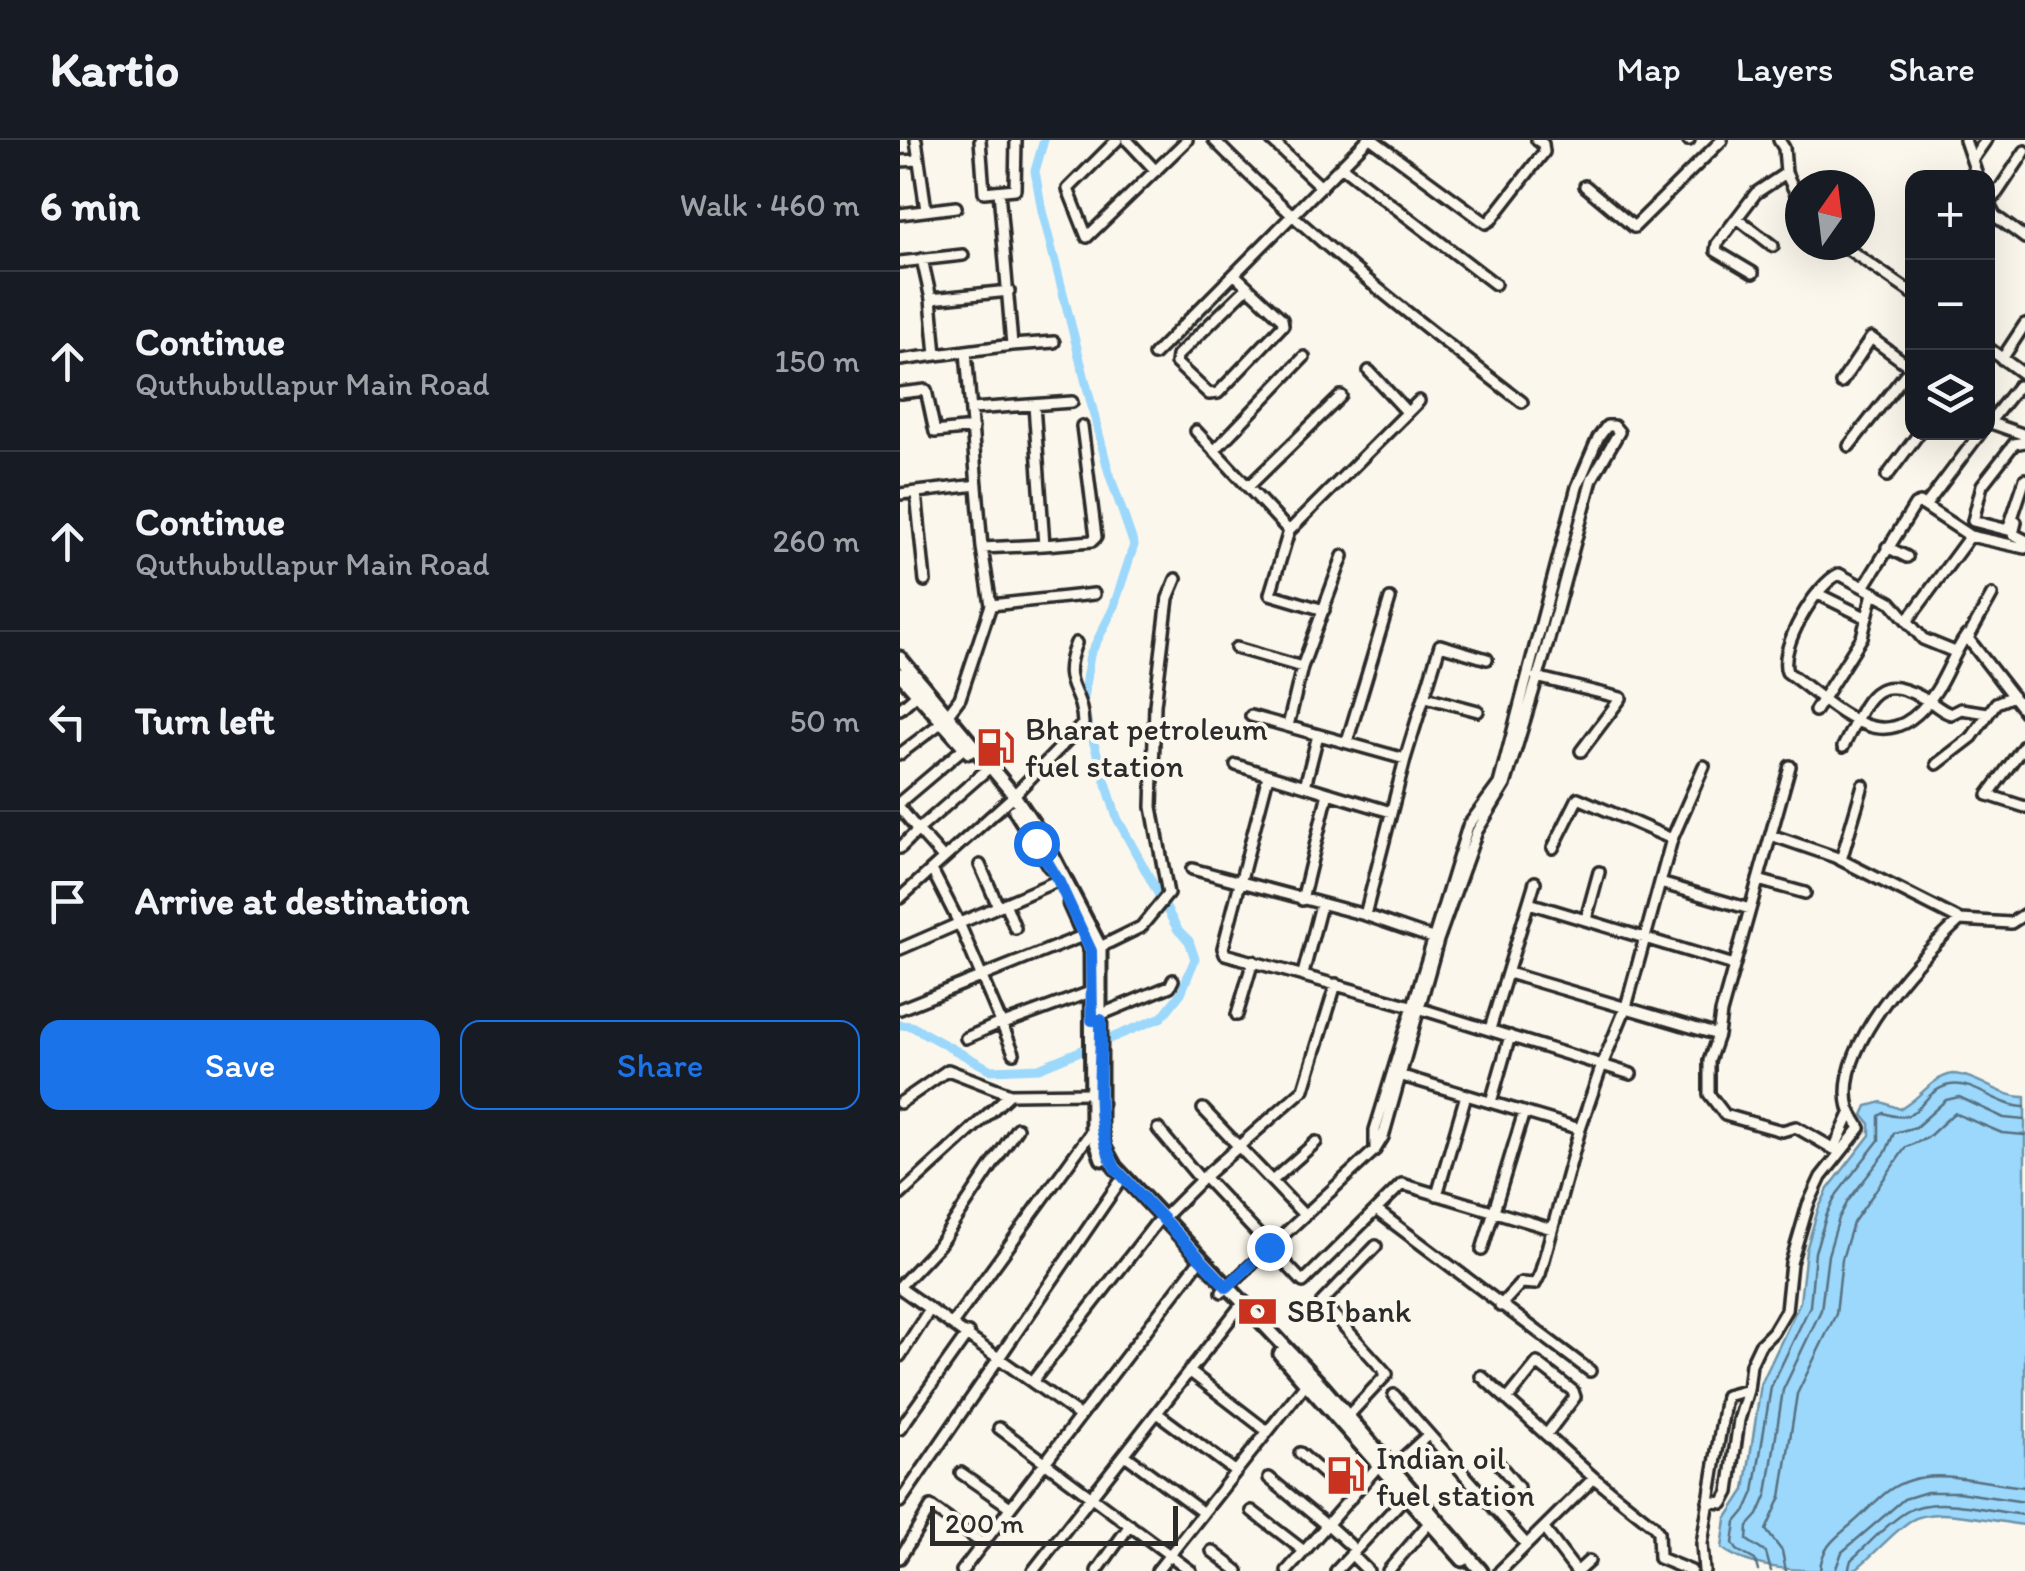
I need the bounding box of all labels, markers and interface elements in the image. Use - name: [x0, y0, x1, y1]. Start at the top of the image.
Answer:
- text: Kartio: [50, 40, 179, 98]
- text: Map: [1617, 48, 1681, 90]
- text: Layers: [1736, 48, 1833, 90]
- text: Share: [1888, 48, 1975, 90]
- north arrow: [1785, 170, 1875, 260]
- map controls: [1905, 170, 1995, 440]
- button: +: [1905, 170, 1995, 260]
- text: 6 min: [40, 180, 140, 231]
- text: Walk · 460 m: [680, 186, 860, 224]
- button: −: [1905, 260, 1995, 350]
- text: Continue: [135, 319, 285, 365]
- icon: ahead: [40, 334, 95, 389]
- text: 150 m: [775, 342, 860, 380]
- button: layers: [1905, 350, 1995, 440]
- text: Quthubullapur Main Road: [135, 365, 490, 403]
- text: Continue: [135, 499, 285, 545]
- icon: ahead: [40, 514, 95, 569]
- text: 260 m: [772, 522, 860, 560]
- text: Quthubullapur Main Road: [135, 545, 490, 583]
- icon: left: [40, 694, 95, 749]
- text: Turn left: [135, 698, 275, 744]
- text: 50 m: [789, 702, 860, 740]
- place label: Bharat petroleum fuel station: [1025, 710, 1268, 785]
- fuel station icon: Bharat petroleum fuel station: [974, 726, 1016, 768]
- route start: [1014, 821, 1060, 867]
- icon: arrive: [40, 874, 95, 929]
- text: Arrive at destination: [135, 878, 470, 924]
- button: Save: [40, 1020, 440, 1110]
- button: Share: [460, 1020, 860, 1110]
- route end: [1247, 1225, 1293, 1271]
- bank icon: SBI bank: [1236, 1290, 1278, 1332]
- place label: SBI bank: [1287, 1292, 1412, 1330]
- place label: Indian oil fuel station: [1376, 1439, 1535, 1514]
- fuel station icon: Indian oil fuel station: [1325, 1455, 1367, 1497]
- scale bar: [930, 1501, 1178, 1546]
- text: 200 m: [945, 1506, 1024, 1540]

